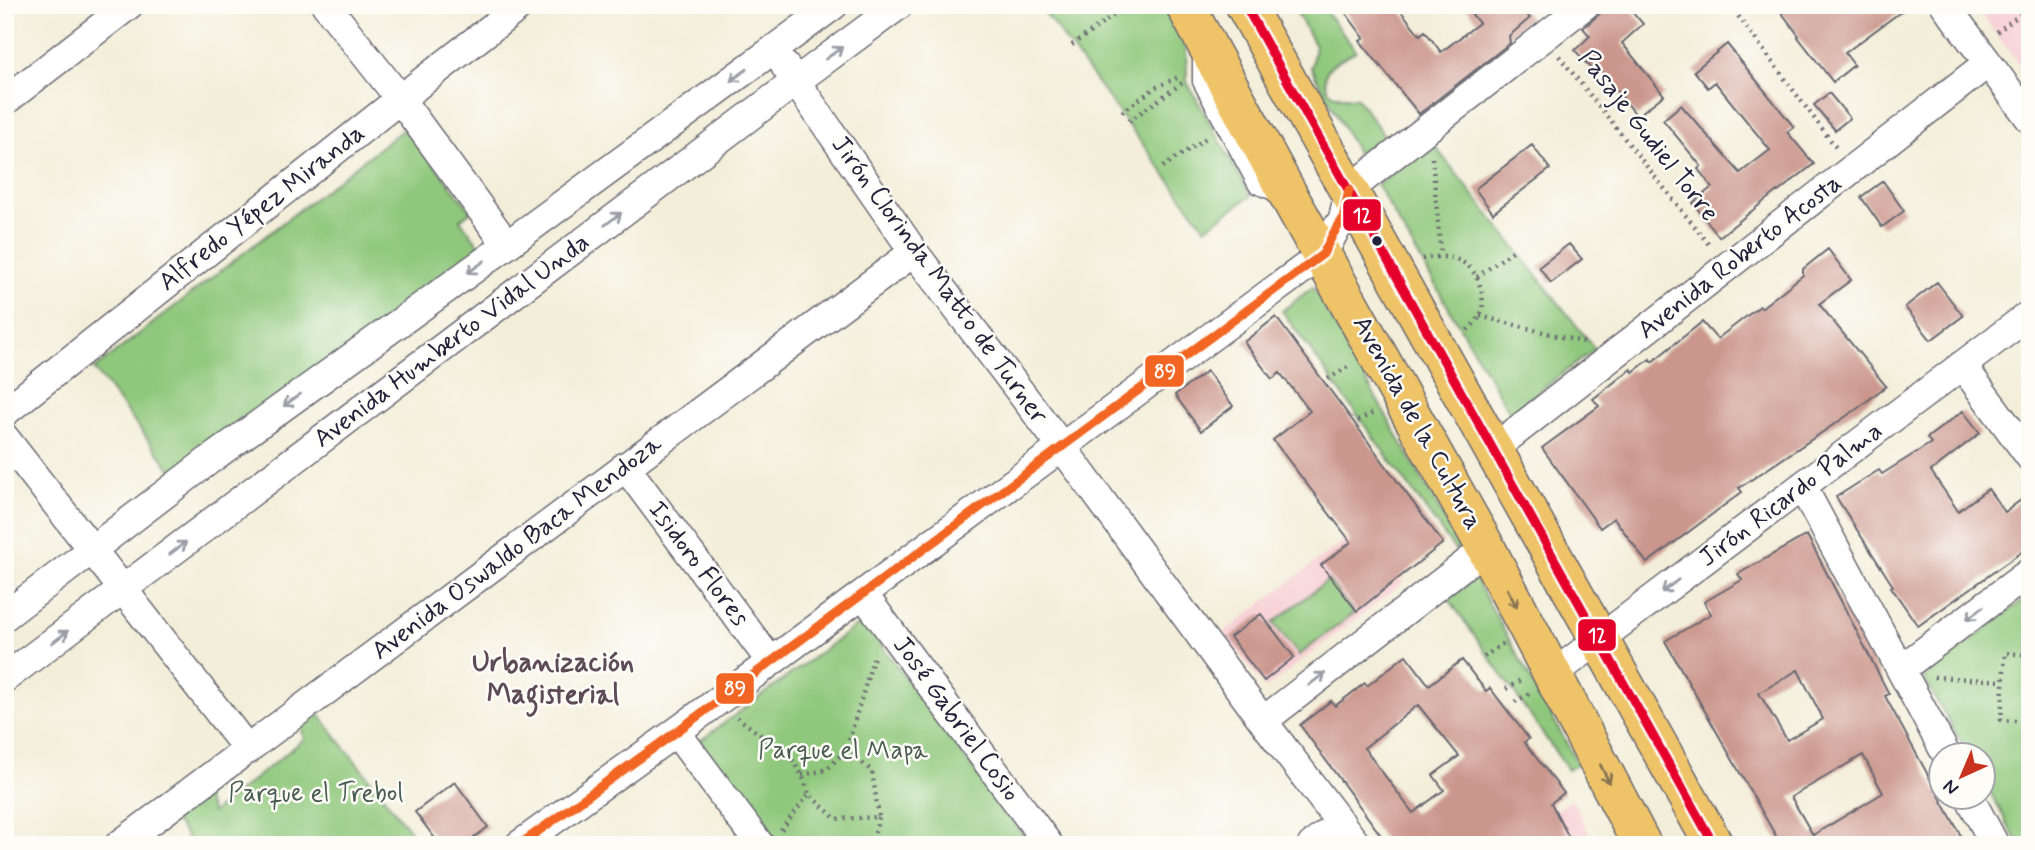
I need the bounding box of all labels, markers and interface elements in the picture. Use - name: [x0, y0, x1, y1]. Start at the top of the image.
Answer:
- street label: Pasaje Gudiel Torre: [1570, 43, 1726, 229]
- one-way arrow: [824, 46, 843, 60]
- one-way arrow: [730, 68, 749, 82]
- street label: Alfredo Yépez Miranda: [152, 117, 372, 299]
- street label: Jirón Clorinda Matto de Turner: [823, 129, 1055, 431]
- street label: Avenida Roberto Acosta: [1631, 167, 1849, 347]
- line badge: 12: [1342, 198, 1382, 232]
- text: 12: [1353, 204, 1371, 229]
- one-way arrow: [603, 212, 622, 226]
- street label: Avenida Humberto Vidal Unda: [307, 226, 597, 456]
- unlabelled marker: [1370, 234, 1384, 248]
- one-way arrow: [467, 259, 486, 274]
- street label: Avenida de la Cultura: [1344, 310, 1490, 536]
- line badge: 89: [1144, 354, 1185, 388]
- text: 89: [1154, 360, 1176, 385]
- one-way arrow: [283, 393, 302, 407]
- street label: Jirón Ricardo Palma: [1692, 415, 1890, 575]
- street label: Avenida Oswaldo Baca Mendoza: [365, 427, 669, 668]
- street label: Isidoro Flores: [640, 494, 756, 634]
- one-way arrow: [168, 541, 187, 556]
- one-way arrow: [1661, 579, 1679, 594]
- one-way arrow: [1505, 588, 1519, 608]
- one-way arrow: [1966, 606, 1985, 620]
- line badge: 12: [1577, 618, 1617, 652]
- text: 12: [1588, 624, 1606, 649]
- one-way arrow: [50, 630, 69, 645]
- street label: José Gabriel Cosio: [885, 630, 1027, 808]
- district label: Urbanización Magisterial: [472, 645, 634, 717]
- line badge: 89: [715, 672, 755, 705]
- one-way arrow: [1307, 672, 1326, 687]
- text: 89: [724, 677, 746, 702]
- park label: Parque el Mapa: [758, 734, 928, 768]
- north arrow: [1926, 742, 1996, 812]
- one-way arrow: [1599, 764, 1613, 784]
- text: N: [1938, 774, 1964, 801]
- park label: Parque el Trebol: [228, 777, 404, 811]

